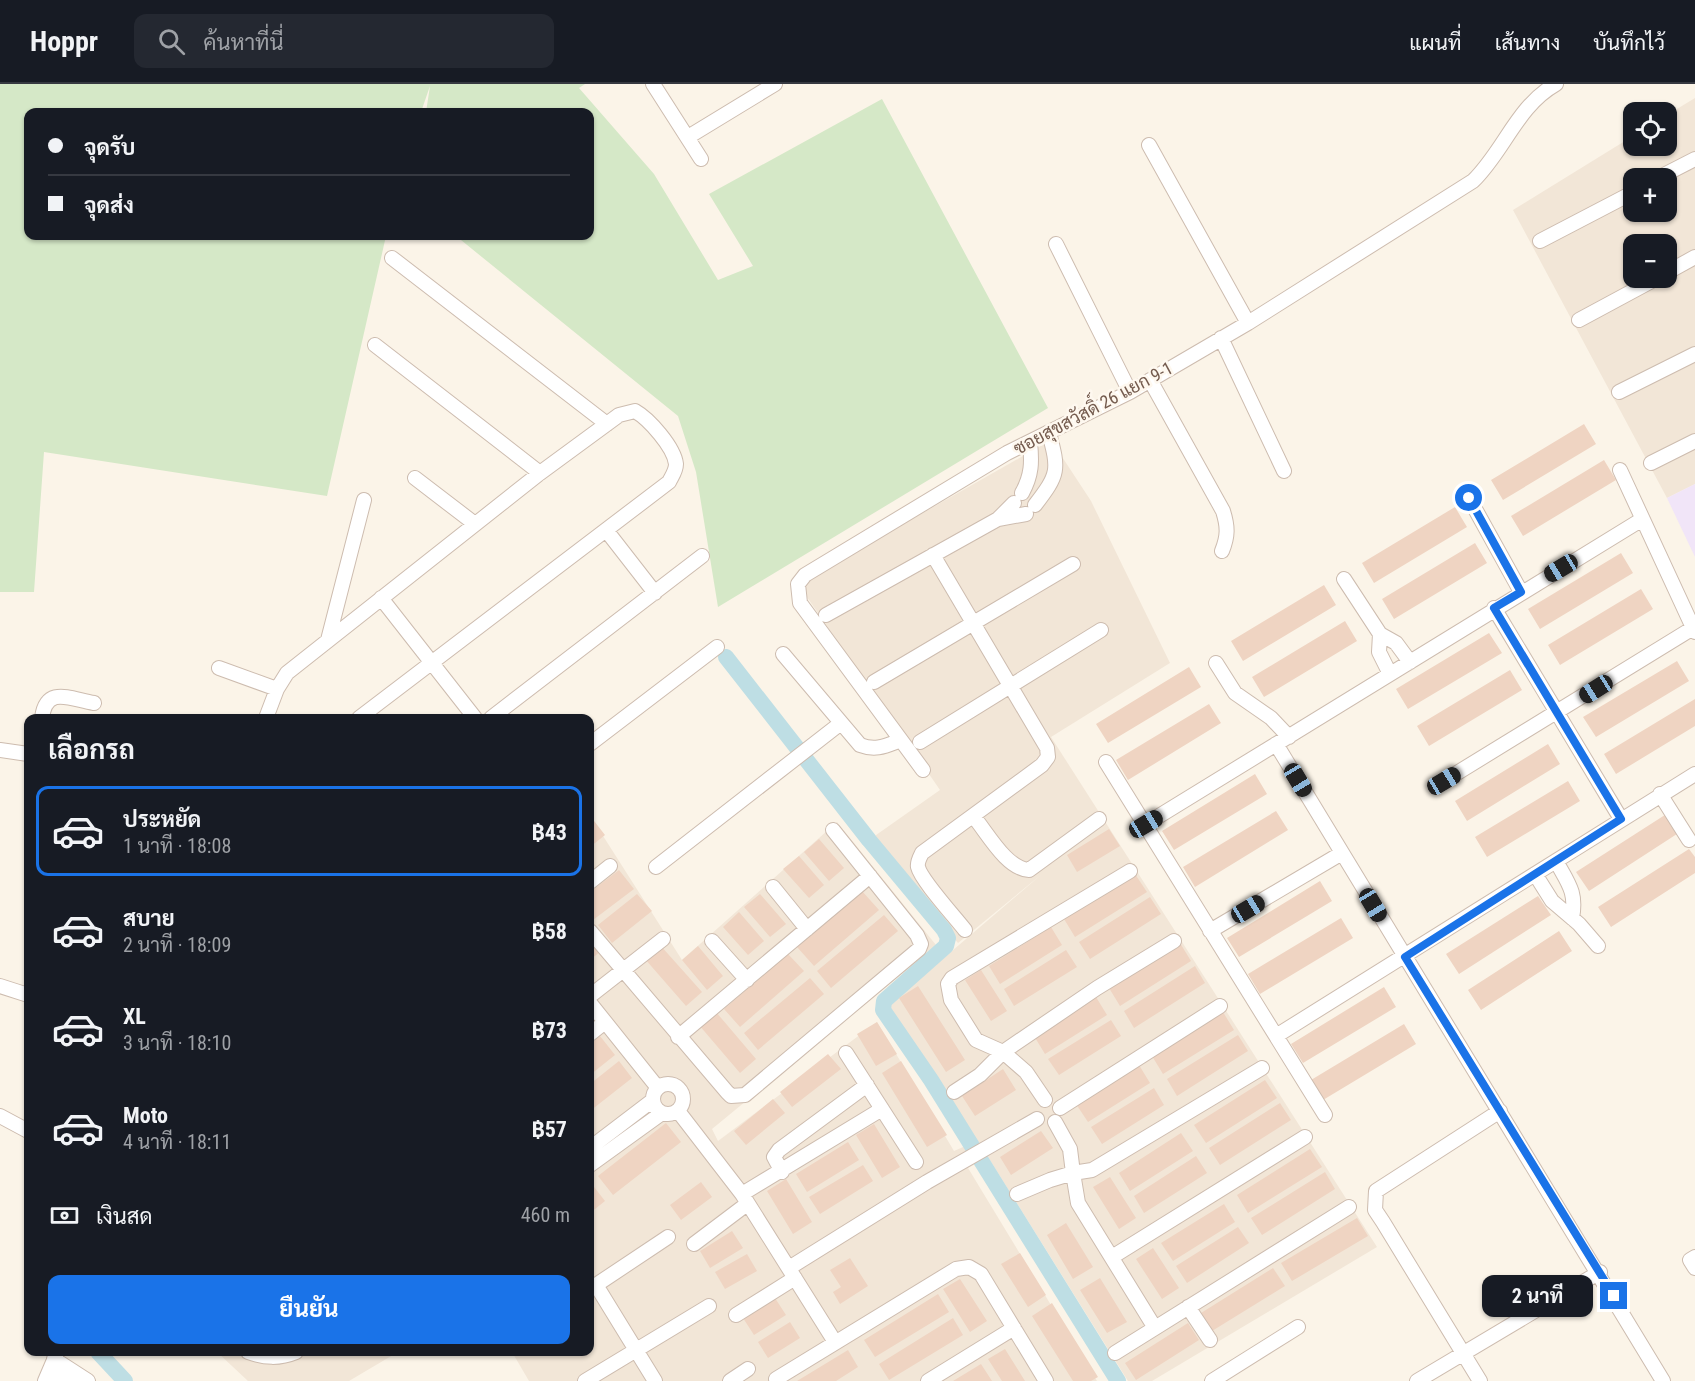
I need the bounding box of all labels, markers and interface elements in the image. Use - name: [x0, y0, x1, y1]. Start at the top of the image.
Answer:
- search box: [134, 14, 554, 68]
- text: Hoppr: [30, 25, 98, 58]
- icon: search: [155, 25, 188, 58]
- text: ค้นหาที่นี่: [203, 30, 284, 55]
- text: แผนที่: [1409, 31, 1462, 55]
- text: เส้นทาง: [1495, 31, 1560, 55]
- text: บันทึกไว้: [1593, 31, 1665, 55]
- map controls: [1623, 102, 1677, 288]
- button: locate: [1623, 102, 1677, 156]
- text: จุดรับ: [84, 135, 135, 160]
- button: +: [1623, 168, 1677, 222]
- text: จุดส่ง: [84, 193, 134, 218]
- button: −: [1623, 234, 1677, 288]
- street label: ซอยสุขสวัสดิ์ 26 แยก 9-1: [1007, 353, 1177, 461]
- route start: [1455, 484, 1482, 511]
- car: [1541, 551, 1581, 585]
- car: [1576, 672, 1616, 706]
- text: เลือกรถ: [48, 734, 135, 766]
- car: [1281, 760, 1315, 800]
- car: [1424, 764, 1464, 798]
- icon: car: [51, 804, 105, 858]
- text: ประหยัด: [123, 807, 201, 832]
- car: [1126, 807, 1166, 841]
- text: ฿43: [531, 820, 567, 845]
- text: 1 นาที · 18:08: [123, 834, 231, 858]
- car: [1356, 885, 1390, 925]
- car: [1228, 892, 1268, 926]
- icon: car: [51, 903, 105, 957]
- text: สบาย: [123, 906, 175, 931]
- text: ฿58: [531, 919, 567, 944]
- text: 2 นาที · 18:09: [123, 933, 231, 957]
- icon: car: [51, 1002, 105, 1056]
- text: XL: [123, 1004, 146, 1029]
- text: ฿73: [531, 1018, 567, 1043]
- text: 3 นาที · 18:10: [123, 1031, 231, 1055]
- icon: car: [51, 1101, 105, 1155]
- text: Moto: [123, 1103, 168, 1128]
- text: ฿57: [531, 1117, 567, 1142]
- text: 4 นาที · 18:11: [123, 1130, 231, 1154]
- icon: cash: [48, 1199, 81, 1232]
- text: 460 m: [521, 1203, 570, 1227]
- text: เงินสด: [96, 1204, 153, 1229]
- button: ยืนยัน: [48, 1275, 570, 1344]
- callout: 2 นาที: [1482, 1275, 1593, 1317]
- route end: [1600, 1282, 1627, 1309]
- text: 2 นาที: [1512, 1284, 1563, 1308]

